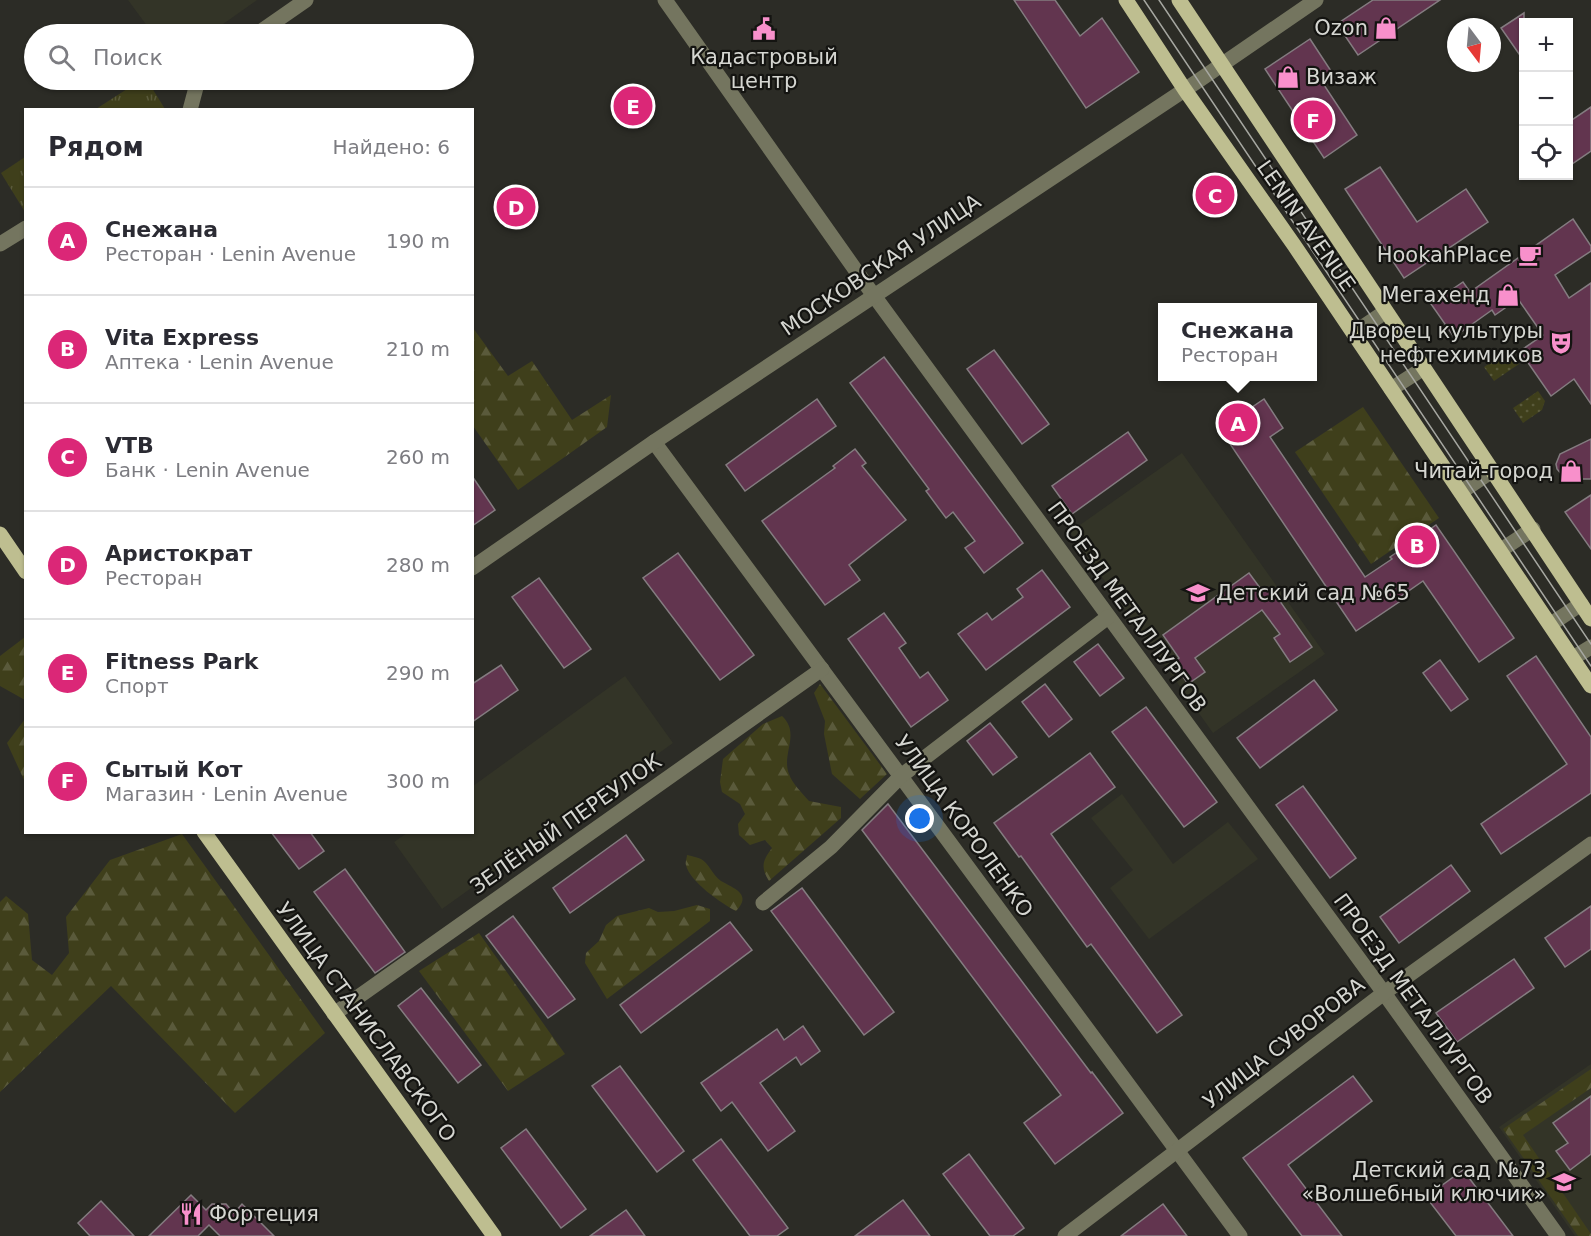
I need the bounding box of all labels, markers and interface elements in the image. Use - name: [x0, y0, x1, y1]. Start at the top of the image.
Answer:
- shop icon: Ozon: [1373, 15, 1399, 41]
- public building icon: Кадастровый центр: [751, 16, 777, 42]
- place label: Ozon: [1314, 16, 1368, 40]
- north arrow: [1447, 18, 1501, 72]
- map controls: [1519, 18, 1573, 180]
- button: +: [1519, 18, 1573, 72]
- search box: [24, 24, 474, 90]
- icon: search: [45, 41, 78, 74]
- text: Поиск: [93, 45, 163, 70]
- place label: Кадастровый центр: [690, 45, 838, 93]
- shop icon: Визаж: [1275, 64, 1301, 90]
- place label: Визаж: [1306, 65, 1377, 89]
- button: −: [1519, 72, 1573, 126]
- pin: E: [614, 84, 652, 128]
- pin: F: [1294, 98, 1332, 142]
- button: locate: [1519, 126, 1573, 180]
- text: Рядом: [48, 132, 144, 162]
- text: Найдено: 6: [332, 135, 450, 159]
- street label: LENIN AVENUE: [1252, 156, 1360, 296]
- pin: C: [1196, 172, 1234, 218]
- pin: D: [496, 184, 536, 230]
- street label: МОСКОВСКАЯ УЛИЦА: [777, 189, 986, 341]
- text: Снежана: [105, 217, 218, 242]
- text: A: [60, 229, 75, 253]
- text: 190 m: [386, 229, 450, 253]
- text: Ресторан · Lenin Avenue: [105, 242, 356, 266]
- cafe icon: HookahPlace: [1517, 242, 1543, 268]
- place label: HookahPlace: [1377, 243, 1512, 267]
- shop icon: Мегахенд: [1495, 282, 1521, 308]
- place label: Мегахенд: [1381, 283, 1490, 307]
- popup: [1158, 303, 1317, 381]
- text: Снежана: [1181, 318, 1294, 343]
- place label: Дворец культуры нефтехимиков: [1349, 319, 1543, 367]
- text: Vita Express: [105, 325, 259, 350]
- theatre icon: Дворец культуры нефтехимиков: [1548, 330, 1574, 356]
- text: B: [60, 337, 75, 361]
- text: 210 m: [386, 337, 450, 361]
- text: Ресторан: [1181, 343, 1278, 367]
- text: Аптека · Lenin Avenue: [105, 350, 334, 374]
- pin: A: [1218, 400, 1258, 446]
- text: VTB: [105, 433, 154, 458]
- text: C: [60, 445, 75, 469]
- text: 260 m: [386, 445, 450, 469]
- text: Банк · Lenin Avenue: [105, 458, 310, 482]
- shop icon: Читай-город: [1558, 458, 1584, 484]
- place label: Читай-город: [1414, 459, 1553, 483]
- street label: ПРОЕЗД МЕТАЛЛУРГОВ: [1043, 497, 1211, 717]
- pin: B: [1398, 522, 1436, 568]
- text: Аристократ: [105, 541, 252, 566]
- text: D: [59, 553, 76, 577]
- text: 280 m: [386, 553, 450, 577]
- text: Ресторан: [105, 566, 202, 590]
- school or university icon: Детский сад №65: [1185, 580, 1211, 606]
- place label: Детский сад №65: [1216, 581, 1410, 605]
- text: Fitness Park: [105, 649, 258, 674]
- text: E: [61, 661, 74, 685]
- text: 290 m: [386, 661, 450, 685]
- text: Спорт: [105, 674, 169, 698]
- street label: УЛИЦА КОРОЛЕНКО: [890, 731, 1038, 921]
- street label: ЗЕЛЁНЫЙ ПЕРЕУЛОК: [465, 748, 666, 899]
- text: Сытый Кот: [105, 757, 243, 782]
- text: F: [61, 769, 74, 793]
- text: 300 m: [386, 769, 450, 793]
- text: Магазин · Lenin Avenue: [105, 782, 348, 806]
- your location: [905, 804, 934, 833]
- street label: ПРОЕЗД МЕТАЛЛУРГОВ: [1329, 889, 1497, 1109]
- street label: УЛИЦА СТАНИСЛАВСКОГО: [271, 898, 461, 1146]
- street label: УЛИЦА СУВОРОВА: [1199, 972, 1370, 1113]
- place label: Детский сад №73 «Волшебный ключик»: [1301, 1158, 1546, 1206]
- school or university icon: Детский сад №73 «Волшебный ключик»: [1551, 1169, 1577, 1195]
- restaurant icon: Фортеция: [178, 1201, 204, 1227]
- place label: Фортеция: [209, 1202, 319, 1226]

